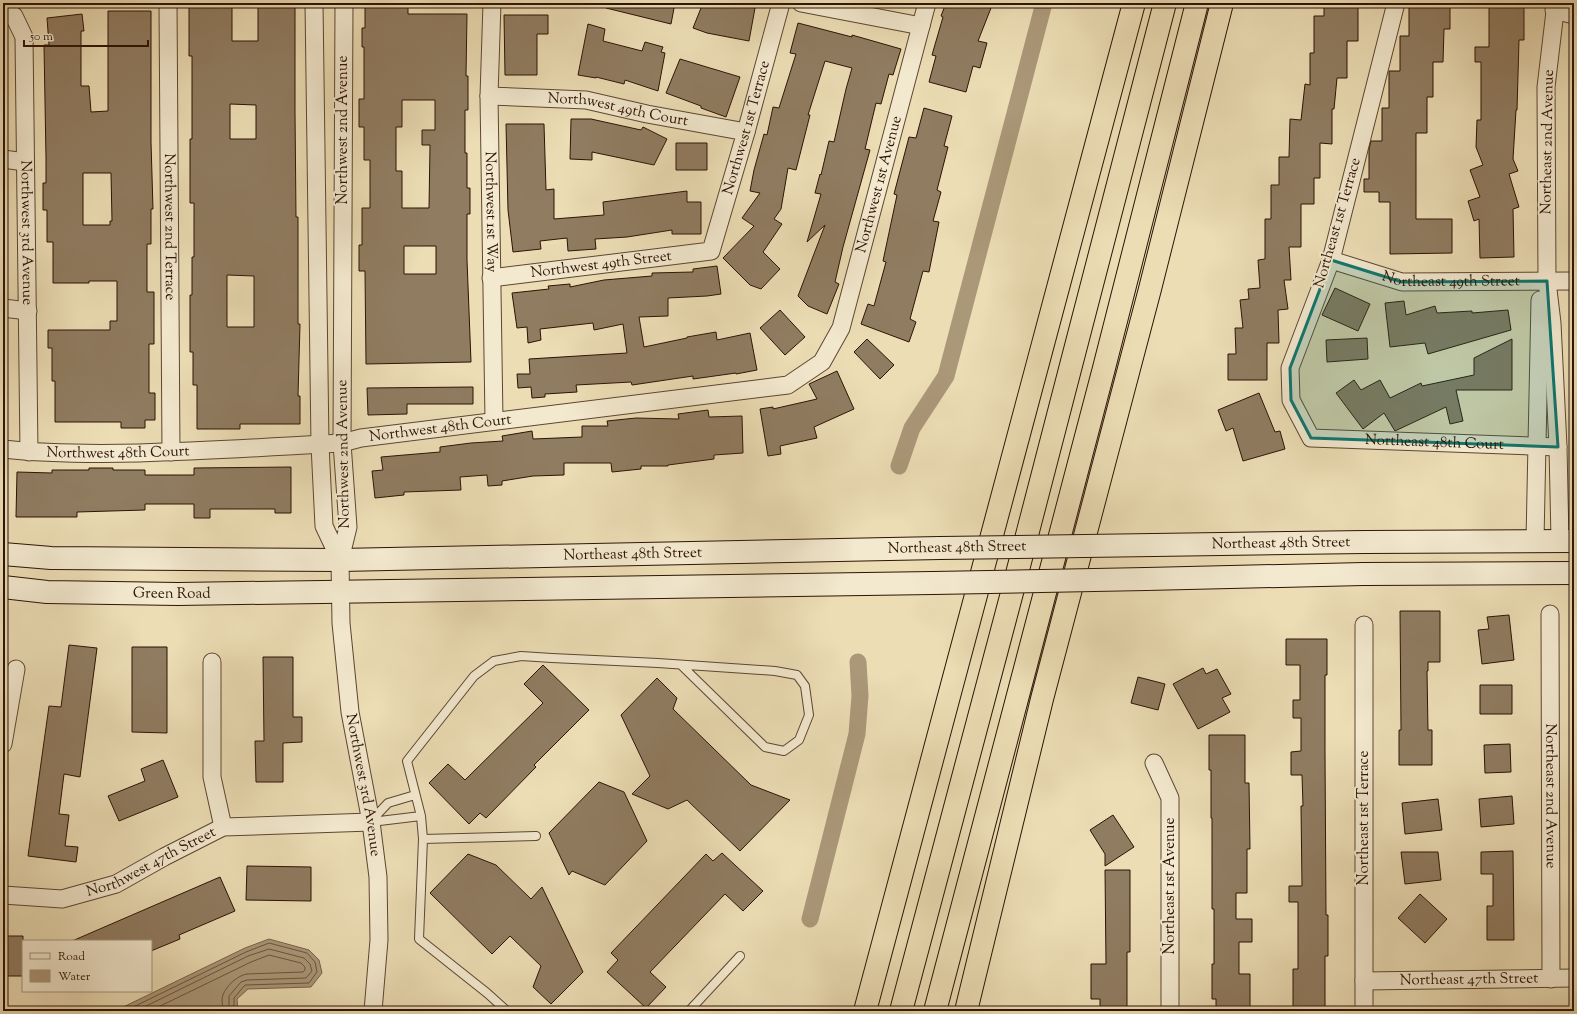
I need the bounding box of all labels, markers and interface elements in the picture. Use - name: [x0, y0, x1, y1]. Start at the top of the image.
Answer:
- scale bar: [24, 22, 148, 48]
- text: 50 m: [29, 28, 53, 46]
- street label: Northwest 2nd Avenue: [333, 56, 354, 204]
- street label: Northwest 1st Terrace: [718, 58, 775, 197]
- street label: Northeast 2nd Avenue: [1536, 69, 1560, 215]
- street label: Northwest 49th Court: [547, 88, 690, 132]
- street label: Northwest 1st Avenue: [851, 113, 907, 255]
- street label: Northwest 1st Way: [479, 151, 502, 273]
- street label: Northwest 2nd Terrace: [159, 153, 180, 301]
- street label: Northeast 1st Terrace: [1309, 155, 1367, 291]
- street label: Northwest 3rd Avenue: [15, 160, 38, 305]
- street label: Northwest 49th Street: [529, 245, 673, 284]
- street label: Northeast 49th Street: [1379, 266, 1520, 293]
- street label: Northwest 2nd Avenue: [332, 379, 356, 529]
- street label: Northwest 48th Court: [368, 409, 513, 447]
- street label: Northeast 48th Court: [1364, 429, 1504, 456]
- street label: Northwest 48th Court: [46, 441, 190, 464]
- street label: Northeast 48th Street: [1212, 532, 1350, 555]
- street label: Northeast 48th Street: [888, 536, 1026, 560]
- street label: Northeast 48th Street: [563, 542, 702, 566]
- street label: Green Road: [133, 583, 211, 605]
- street label: Northwest 3rd Avenue: [340, 712, 386, 858]
- street label: Northeast 2nd Avenue: [1540, 723, 1561, 869]
- street label: Northeast 1st Terrace: [1354, 751, 1375, 885]
- street label: Northeast 1st Avenue: [1160, 818, 1181, 954]
- street label: Northwest 47th Street: [84, 822, 220, 902]
- legend: [22, 940, 152, 992]
- text: Road: [58, 948, 85, 966]
- text: Water: [58, 968, 91, 986]
- street label: Northeast 47th Street: [1400, 968, 1538, 991]

